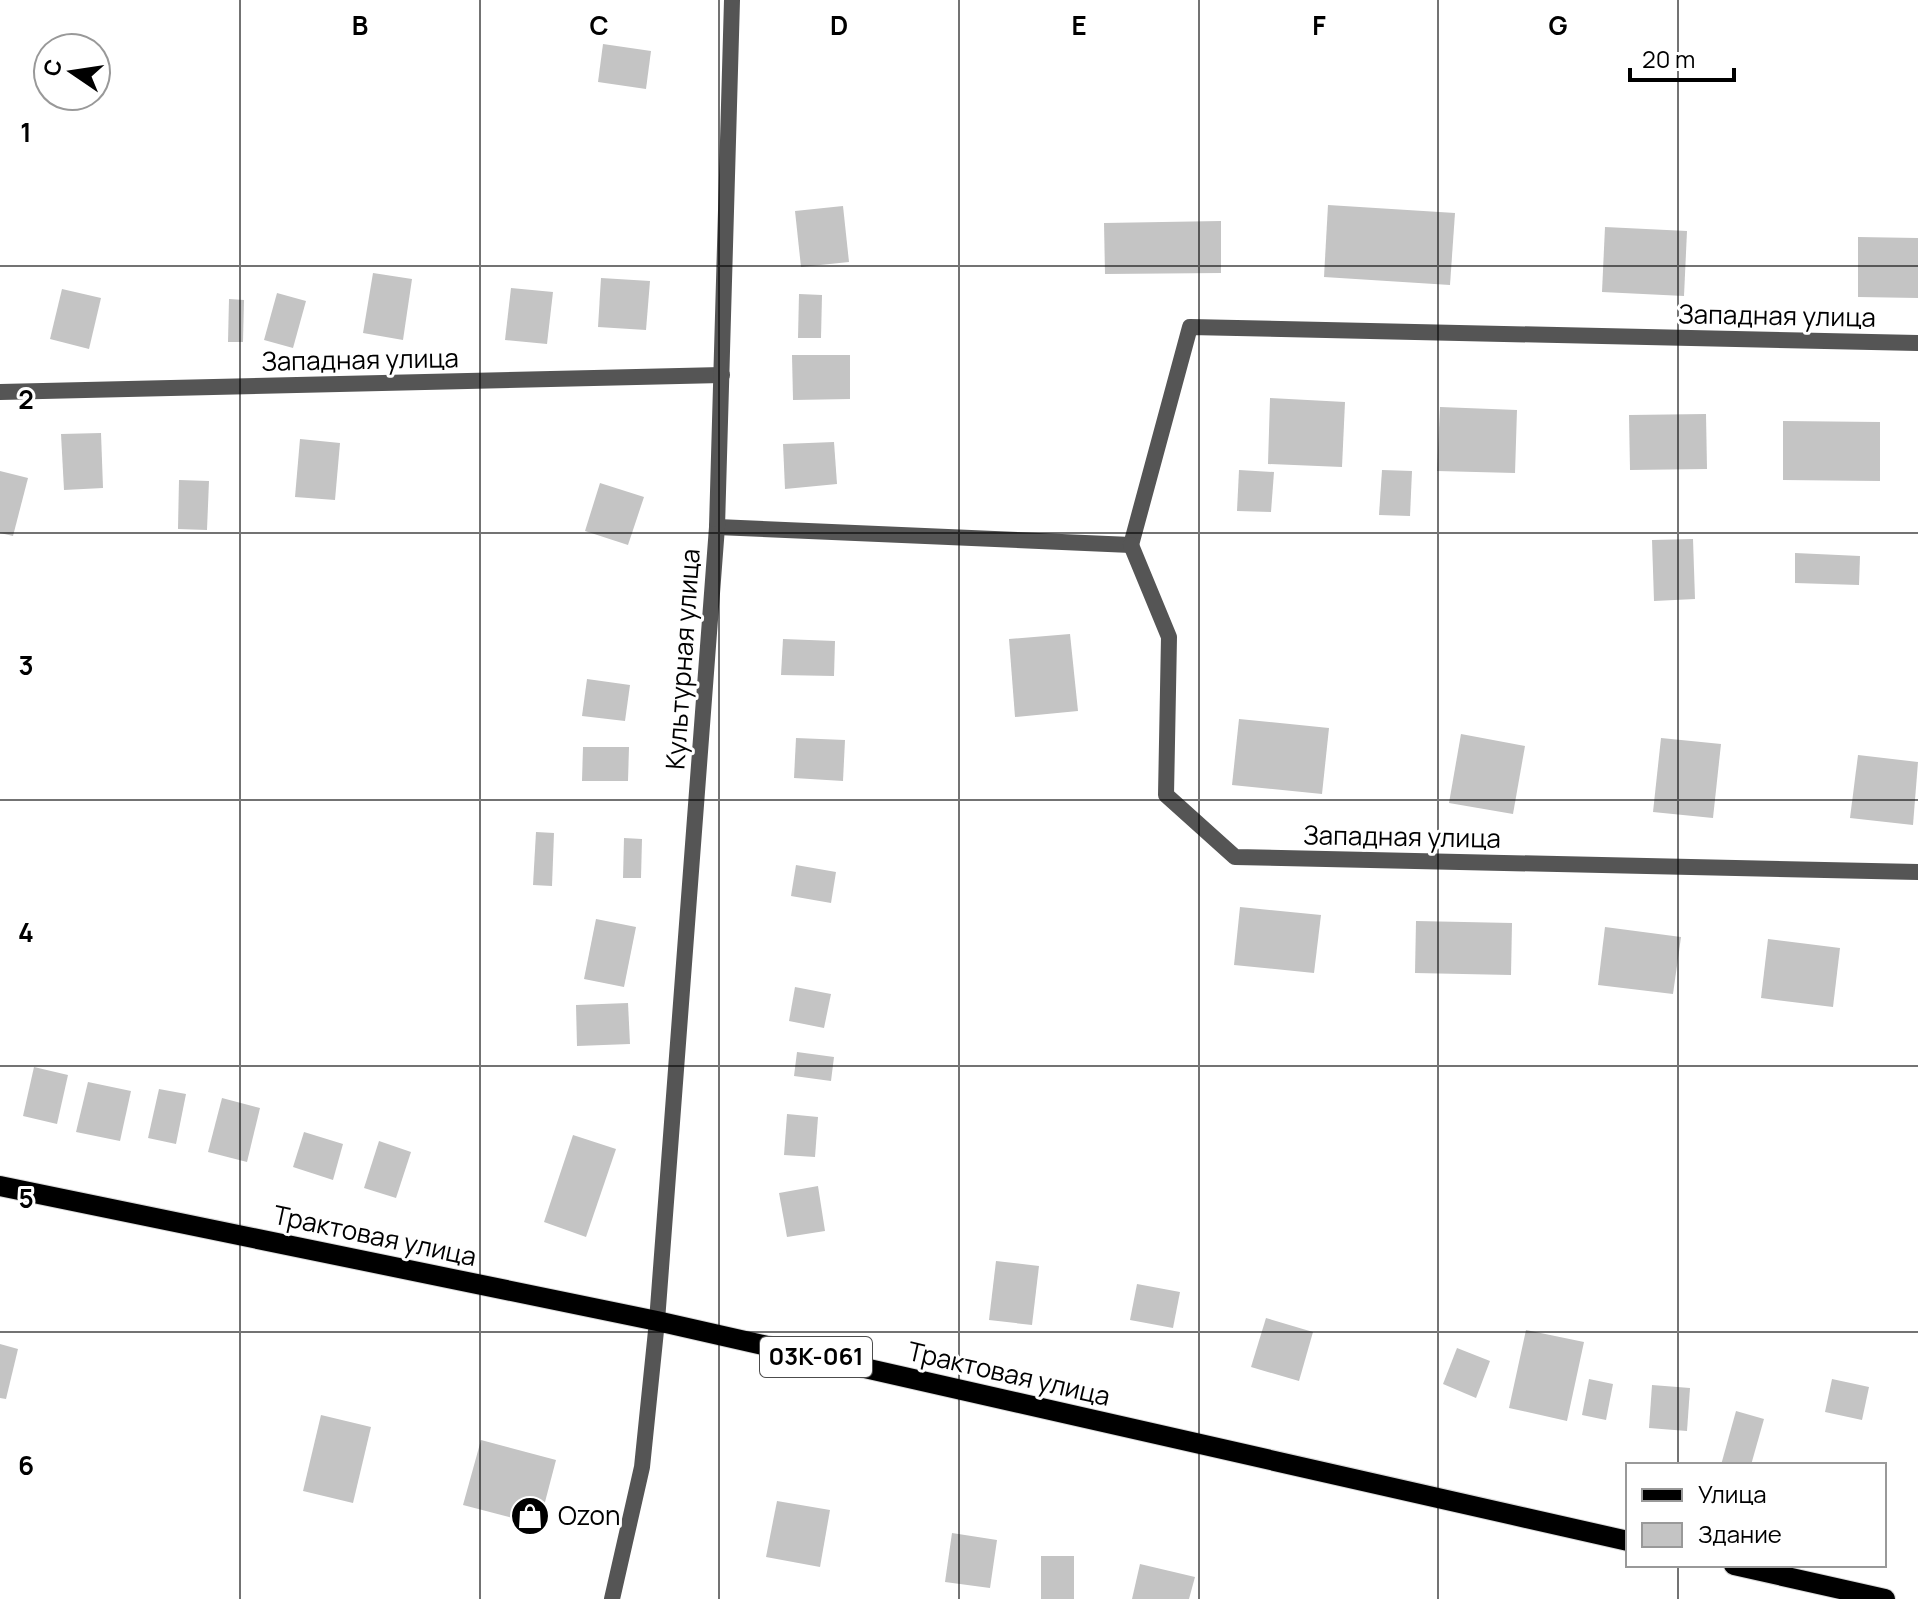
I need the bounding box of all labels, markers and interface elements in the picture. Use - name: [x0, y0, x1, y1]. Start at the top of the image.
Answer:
- text: B: [352, 7, 368, 43]
- text: C: [589, 7, 609, 43]
- text: D: [830, 7, 848, 43]
- text: E: [1071, 7, 1087, 43]
- text: F: [1312, 7, 1326, 43]
- text: G: [1548, 7, 1568, 43]
- north arrow: [32, 32, 112, 112]
- scale bar: [1630, 32, 1734, 82]
- text: 20 m: [1642, 42, 1695, 75]
- text: С: [36, 56, 69, 79]
- text: 1: [20, 114, 32, 150]
- street label: Западная улица: [1678, 295, 1876, 335]
- street label: Западная улица: [261, 339, 459, 379]
- text: 2: [18, 381, 34, 417]
- street label: Культурная улица: [656, 547, 708, 771]
- text: 3: [18, 647, 34, 683]
- street label: Западная улица: [1303, 816, 1501, 856]
- text: 4: [18, 914, 34, 950]
- text: 5: [18, 1180, 34, 1216]
- street label: Трактовая улица: [270, 1196, 480, 1274]
- street label: Трактовая улица: [905, 1332, 1114, 1414]
- road number: 03К-061: [760, 1337, 872, 1377]
- text: 6: [18, 1447, 34, 1483]
- legend: [1626, 1463, 1886, 1567]
- text: Улица: [1698, 1477, 1767, 1510]
- shop icon: Ozon: [509, 1495, 551, 1537]
- place label: Ozon: [558, 1497, 620, 1533]
- text: Здание: [1698, 1517, 1782, 1550]

